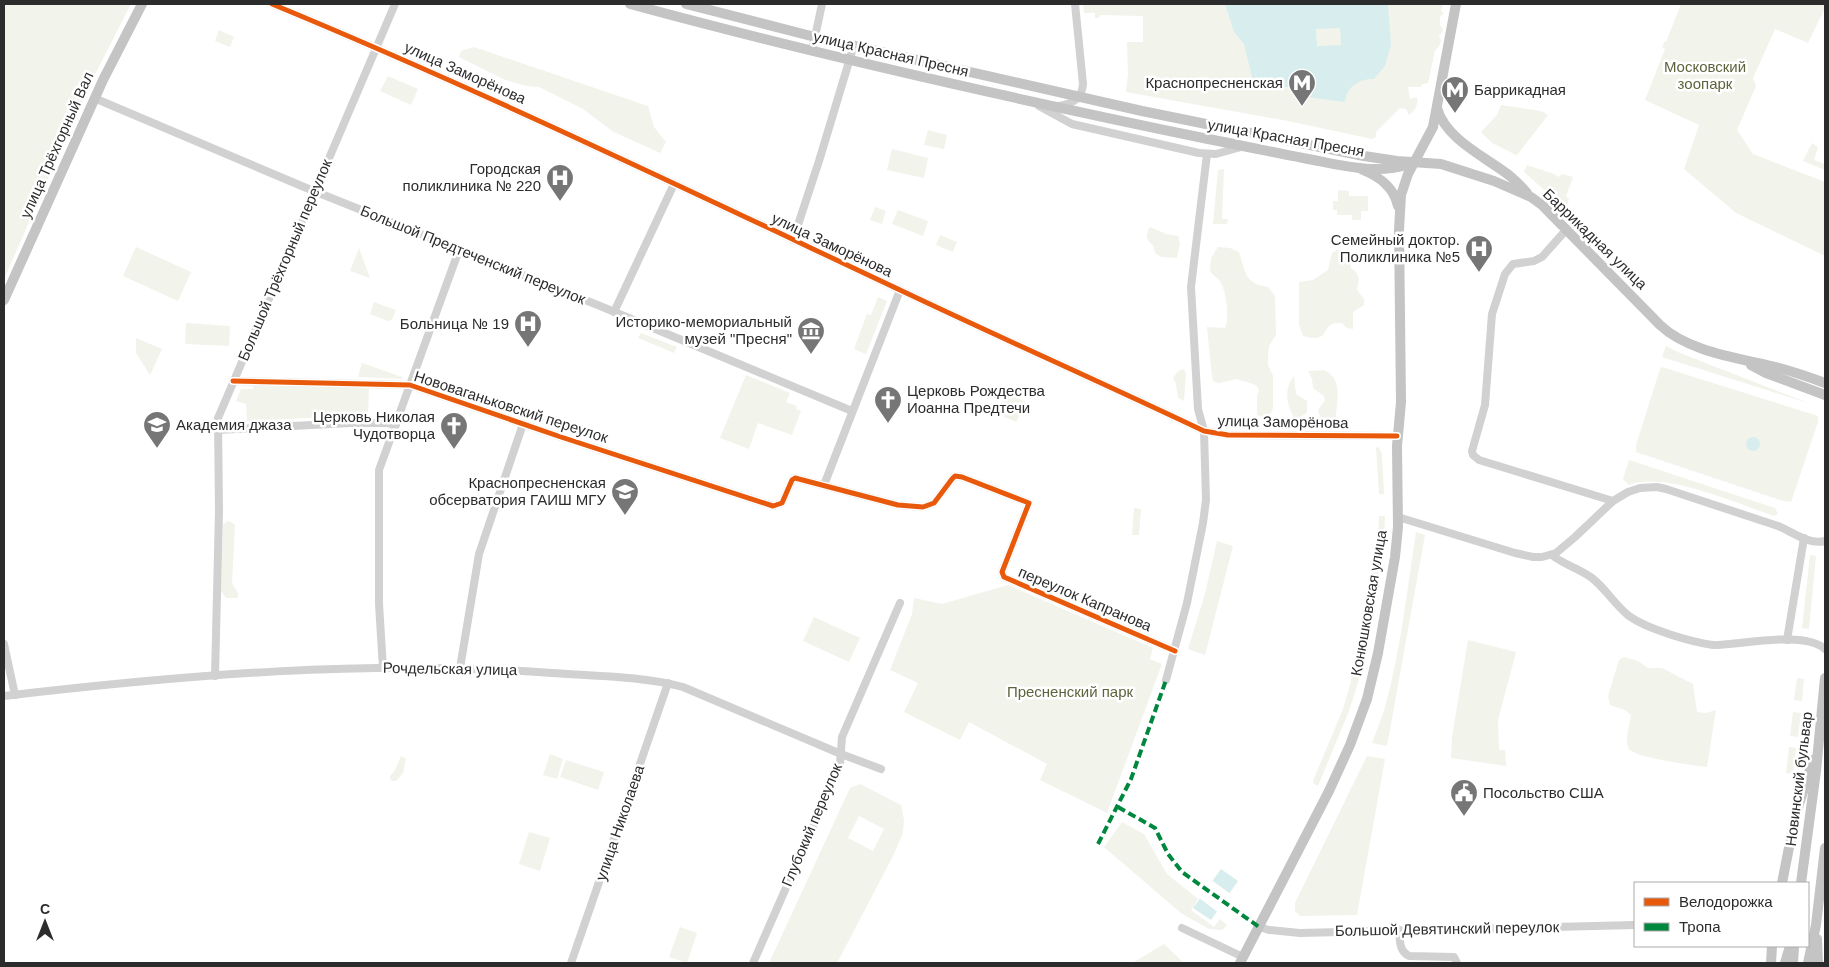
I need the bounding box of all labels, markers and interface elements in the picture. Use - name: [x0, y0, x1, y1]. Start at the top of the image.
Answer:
- street label: улица Красная Пресня: [812, 27, 970, 80]
- street label: улица Заморёнова: [402, 38, 529, 107]
- park label: Московский зоопарк: [1664, 58, 1746, 92]
- metro station icon: Краснопресненская: [1287, 68, 1317, 107]
- street label: улица Трёхгорный Вал: [17, 69, 97, 221]
- place label: Краснопресненская: [1145, 74, 1283, 91]
- metro station icon: Баррикадная: [1440, 75, 1470, 114]
- place label: Баррикадная: [1474, 81, 1566, 98]
- street label: улица Красная Пресня: [1207, 115, 1366, 160]
- street label: Большой Трёхгорный переулок: [234, 156, 335, 363]
- place label: Городская поликлиника № 220: [403, 160, 541, 194]
- hospital icon: Городская поликлиника № 220: [545, 163, 575, 202]
- street label: Баррикадная улица: [1540, 185, 1651, 293]
- street label: Большой Предтеченский переулок: [358, 201, 589, 308]
- street label: улица Заморёнова: [769, 209, 896, 280]
- place label: Семейный доктор. Поликлиника №5: [1331, 231, 1460, 265]
- hospital icon: Семейный доктор. Поликлиника №5: [1464, 234, 1494, 273]
- hospital icon: Больница № 19: [513, 309, 543, 348]
- place label: Историко-мемориальный музей "Пресня": [616, 313, 792, 347]
- place label: Больница № 19: [400, 315, 509, 332]
- museum icon: Историко-мемориальный музей "Пресня": [796, 316, 826, 355]
- street label: Нововаганьковский переулок: [412, 367, 611, 446]
- place label: Церковь Рождества Иоанна Предтечи: [907, 382, 1046, 416]
- church icon: Церковь Рождества Иоанна Предтечи: [873, 385, 903, 424]
- place label: Церковь Николая Чудотворца: [313, 408, 436, 442]
- school or university icon: Академия джаза: [142, 410, 172, 449]
- church icon: Церковь Николая Чудотворца: [439, 411, 469, 450]
- street label: улица Заморёнова: [1217, 412, 1349, 431]
- place label: Академия джаза: [176, 416, 292, 433]
- place label: Краснопресненская обсерватория ГАИШ МГУ: [429, 474, 606, 508]
- school or university icon: Краснопресненская обсерватория ГАИШ МГУ: [610, 477, 640, 516]
- street label: Конюшковская улица: [1347, 528, 1390, 677]
- street label: переулок Капранова: [1016, 563, 1155, 635]
- street label: Рочдельская улица: [383, 659, 518, 678]
- park label: Пресненский парк: [1007, 683, 1134, 700]
- street label: Новинский бульвар: [1782, 711, 1815, 847]
- street label: Глубокий переулок: [778, 760, 845, 889]
- street label: улица Николаева: [592, 762, 647, 883]
- public building icon: Посольство США: [1449, 778, 1479, 817]
- place label: Посольство США: [1483, 784, 1604, 801]
- legend: [1634, 882, 1809, 947]
- text: Велодорожка: [1679, 893, 1773, 910]
- north arrow: [20, 897, 70, 947]
- text: С: [40, 901, 50, 917]
- street label: Большой Девятинский переулок: [1335, 918, 1560, 939]
- text: Тропа: [1679, 918, 1721, 935]

